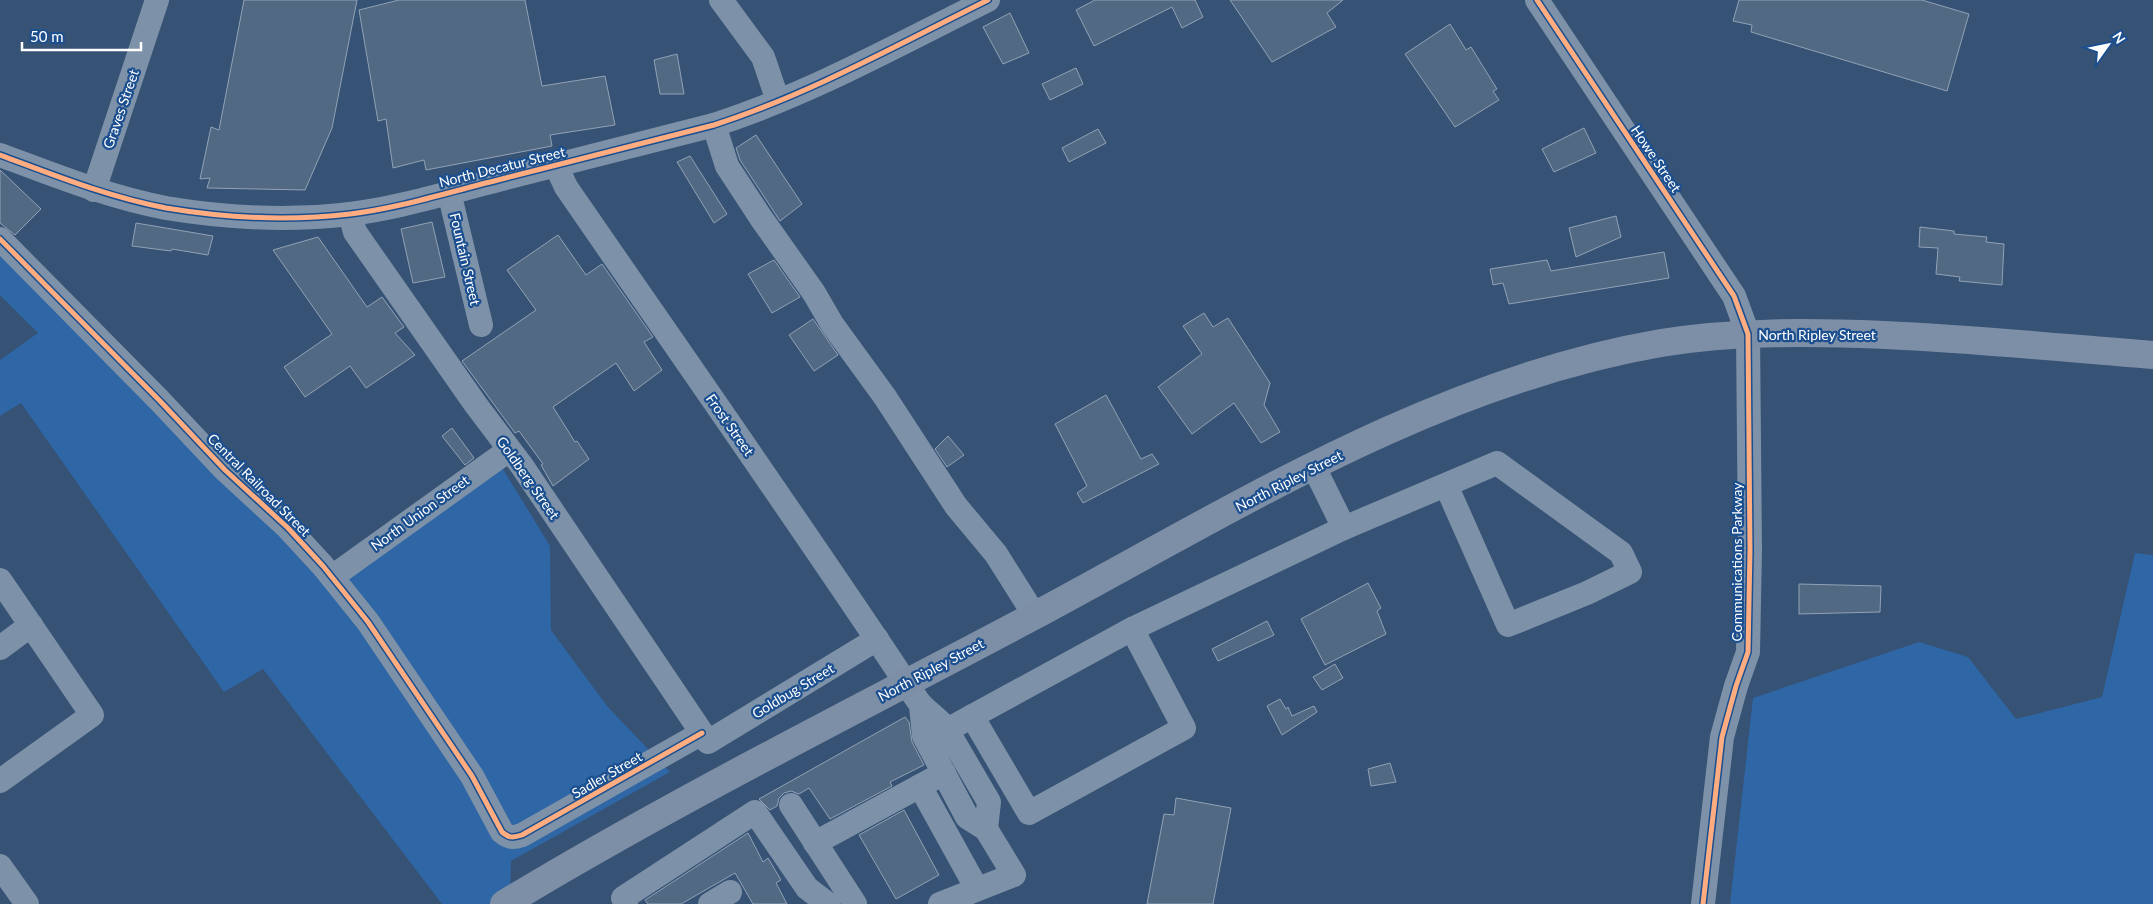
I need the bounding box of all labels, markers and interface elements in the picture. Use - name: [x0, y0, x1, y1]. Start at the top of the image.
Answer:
- scale bar: [22, 20, 141, 52]
- north arrow: [2083, 20, 2133, 70]
- text: 50 m: [30, 27, 64, 45]
- text: N: [2109, 28, 2129, 47]
- street label: Graves Street: [99, 67, 142, 151]
- street label: Howe Street: [1628, 122, 1685, 195]
- street label: North Decatur Street: [437, 143, 567, 190]
- street label: Fountain Street: [447, 211, 484, 307]
- street label: North Ripley Street: [1758, 326, 1876, 343]
- street label: Frost Street: [703, 391, 758, 459]
- street label: Central Railroad Street: [204, 430, 314, 540]
- street label: Goldberg Street: [494, 433, 563, 522]
- street label: North Ripley Street: [1233, 446, 1345, 515]
- street label: North Union Street: [367, 471, 472, 554]
- street label: Communications Parkway: [1728, 482, 1745, 642]
- street label: North Ripley Street: [875, 634, 987, 705]
- street label: Goldbug Street: [749, 659, 837, 722]
- street label: Sadler Street: [569, 748, 645, 801]

